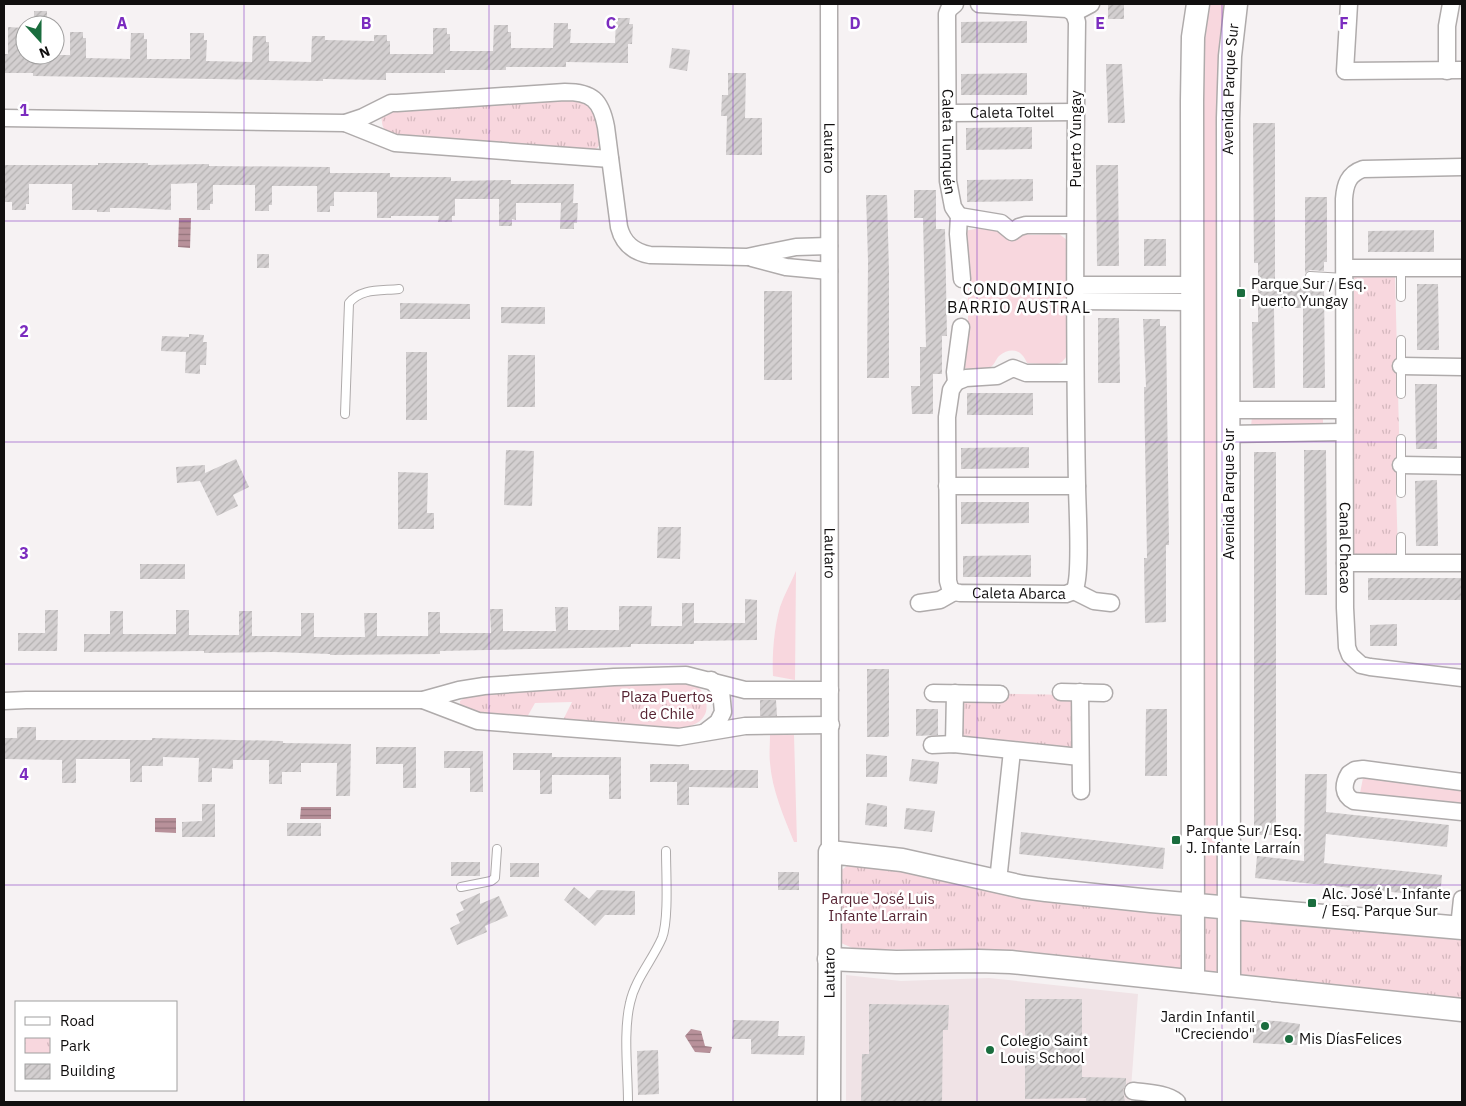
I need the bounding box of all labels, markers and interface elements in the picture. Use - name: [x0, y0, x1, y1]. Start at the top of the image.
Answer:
- text: A: [117, 13, 128, 33]
- text: B: [361, 13, 372, 33]
- text: C: [606, 13, 616, 33]
- text: D: [849, 13, 861, 33]
- text: E: [1095, 13, 1105, 33]
- text: F: [1339, 13, 1349, 33]
- north arrow: [15, 15, 65, 65]
- street label: Avenida Parque Sur: [1218, 22, 1243, 155]
- text: N: [37, 42, 53, 62]
- street label: Caleta Tunquén: [938, 89, 960, 196]
- street label: Puerto Yungay: [1066, 90, 1085, 188]
- text: 1: [19, 100, 29, 120]
- street label: Caleta Toltel: [970, 102, 1054, 122]
- street label: Lautaro: [820, 122, 839, 174]
- place label: Parque Sur / Esq. Puerto Yungay: [1251, 274, 1367, 310]
- district label: CONDOMINIO BARRIO AUSTRAL: [947, 279, 1091, 317]
- marker: Parque Sur / Esq. Puerto Yungay: [1235, 287, 1247, 299]
- text: 2: [19, 321, 29, 341]
- street label: Avenida Parque Sur: [1219, 428, 1238, 560]
- street label: Canal Chacao: [1336, 502, 1355, 593]
- street label: Lautaro: [821, 527, 840, 579]
- text: 3: [19, 543, 29, 563]
- street label: Caleta Abarca: [972, 583, 1066, 603]
- park label: Plaza Puertos de Chile: [621, 687, 713, 723]
- text: 4: [19, 764, 29, 784]
- place label: Parque Sur / Esq. J. Infante Larraín: [1186, 821, 1302, 857]
- marker: Parque Sur / Esq. J. Infante Larraín: [1170, 834, 1182, 846]
- place label: Alc. José L. Infante / Esq. Parque Sur: [1322, 884, 1451, 920]
- park label: Parque José Luis Infante Larrain: [821, 889, 935, 925]
- marker: Alc. José L. Infante / Esq. Parque Sur: [1306, 897, 1318, 909]
- street label: Lautaro: [819, 947, 839, 999]
- legend: [15, 1001, 178, 1091]
- place label: Jardin Infantil "Creciendo": [1160, 1007, 1255, 1043]
- text: Road: [60, 1011, 95, 1030]
- marker: Jardin Infantil "Creciendo": [1259, 1020, 1271, 1032]
- place label: Mis DíasFelices: [1299, 1029, 1402, 1048]
- place label: Colegio Saint Louis School: [1000, 1031, 1088, 1067]
- marker: Mis DíasFelices: [1283, 1033, 1295, 1045]
- text: Park: [60, 1036, 90, 1055]
- marker: Colegio Saint Louis School: [984, 1044, 996, 1056]
- text: Building: [60, 1061, 115, 1080]

